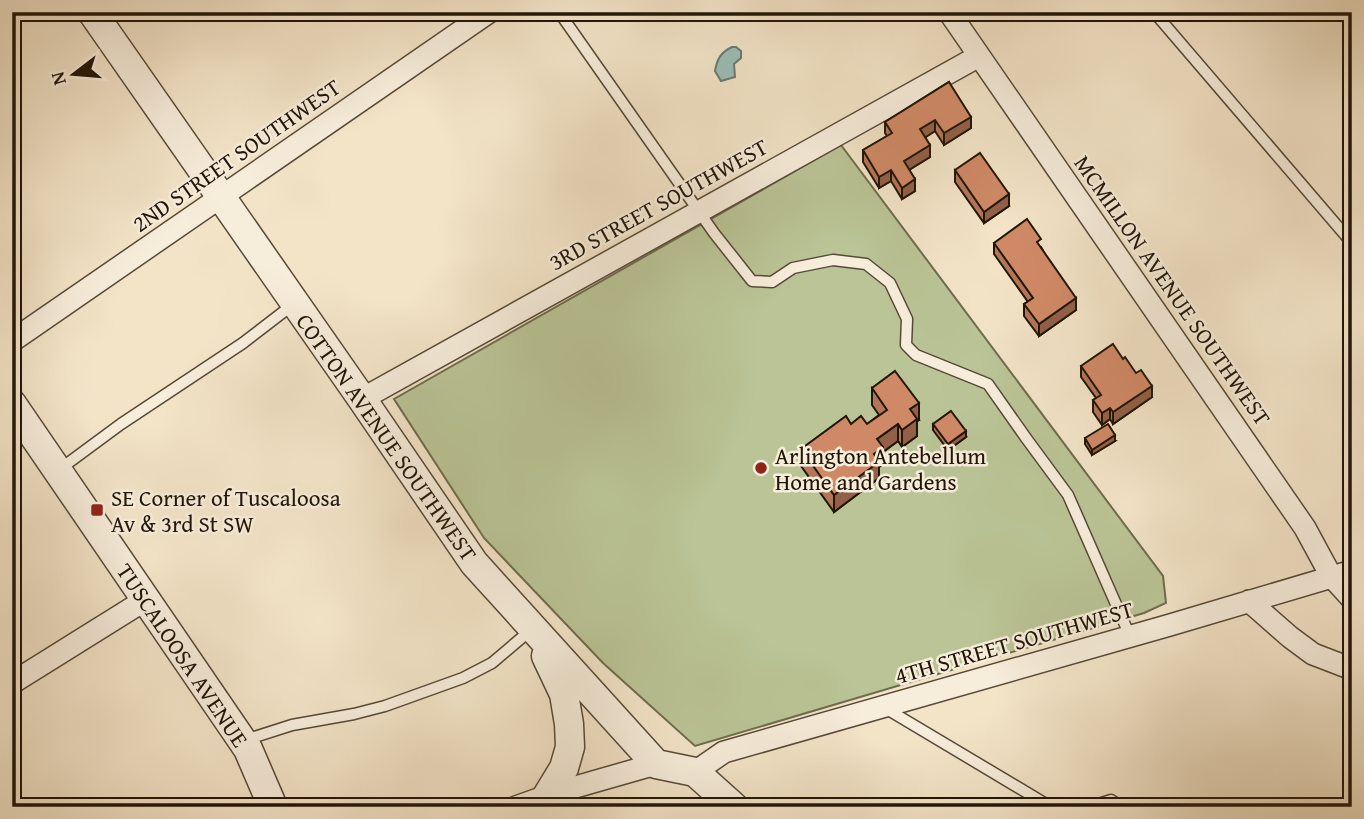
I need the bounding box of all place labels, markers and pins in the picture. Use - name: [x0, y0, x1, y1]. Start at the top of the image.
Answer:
- place label: Arlington Antebellum Home and Gardens: [775, 439, 986, 498]
- marker: Arlington Antebellum Home and Gardens: [753, 460, 769, 476]
- place label: SE Corner of Tuscaloosa Av & 3rd St SW: [111, 481, 341, 540]
- marker: SE Corner of Tuscaloosa Av & 3rd St SW: [89, 502, 105, 518]

